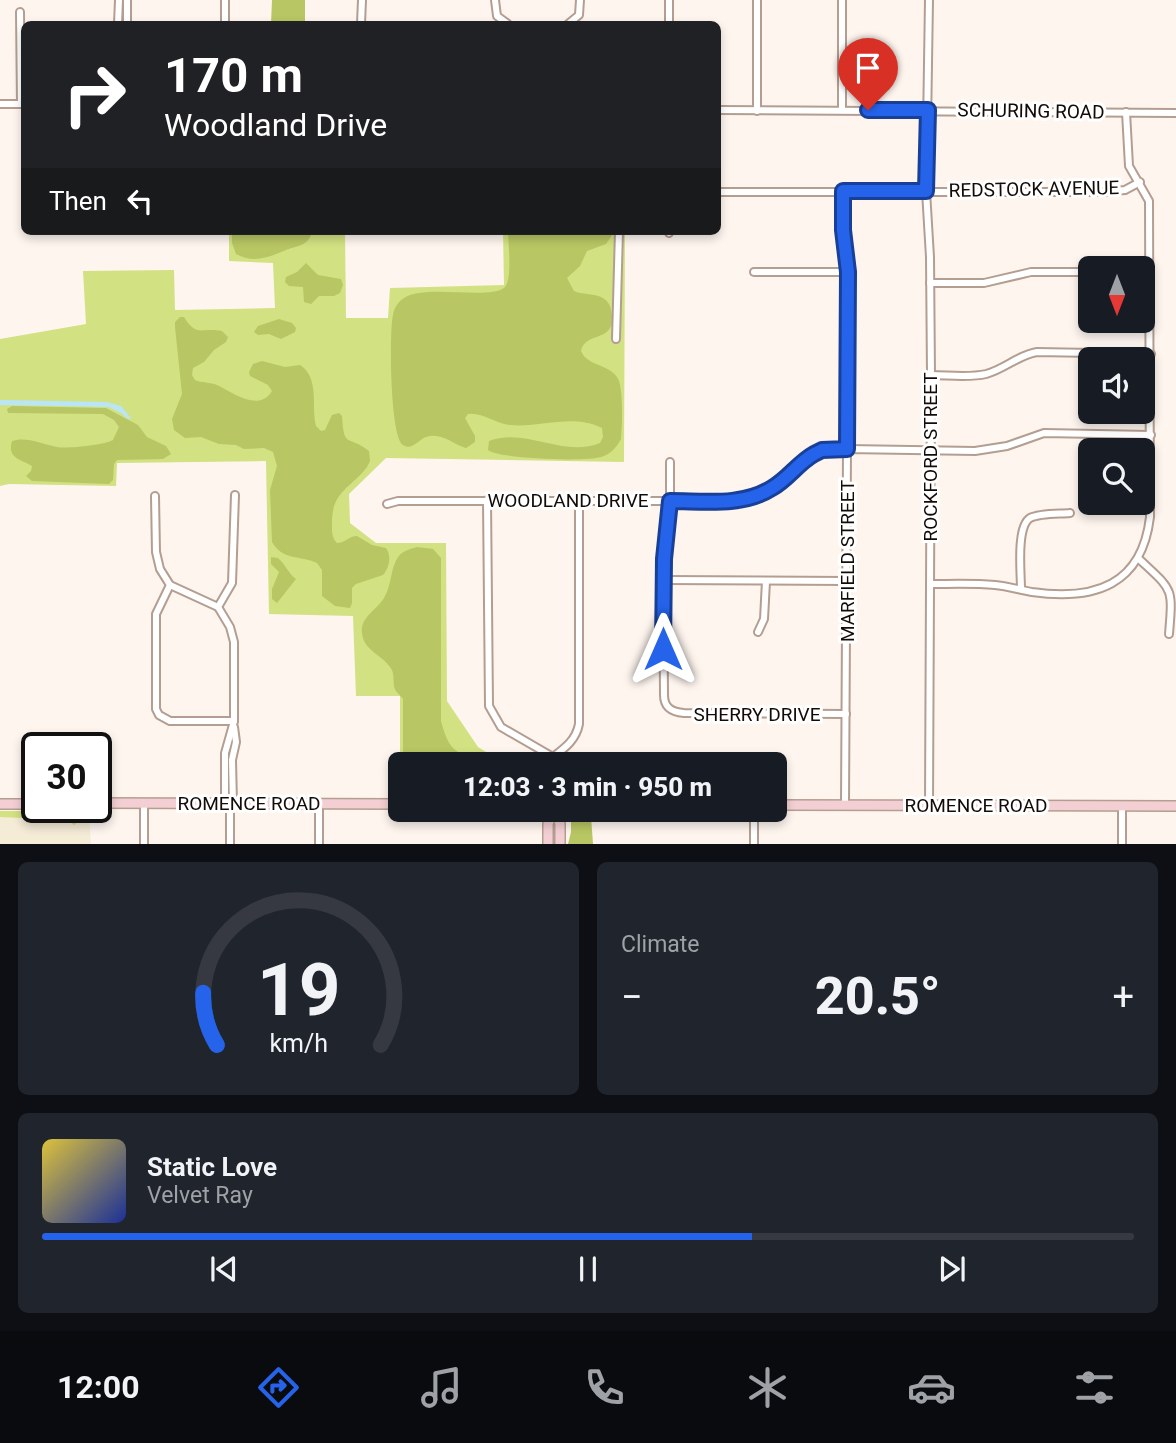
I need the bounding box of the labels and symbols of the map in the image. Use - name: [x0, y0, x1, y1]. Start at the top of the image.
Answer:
- pin: [838, 38, 898, 110]
- street label: SCHURING ROAD: [957, 98, 1105, 124]
- street label: REDSTOCK AVENUE: [949, 176, 1120, 202]
- north arrow: [1078, 256, 1155, 332]
- street label: ROCKFORD STREET: [919, 373, 942, 541]
- street label: MARFIELD STREET: [836, 480, 859, 642]
- street label: WOODLAND DRIVE: [487, 489, 649, 512]
- position arrow: [626, 612, 700, 686]
- street label: SHERRY DRIVE: [694, 703, 821, 726]
- speed limit sign: 30: [21, 732, 112, 823]
- street label: ROMENCE ROAD: [177, 792, 321, 815]
- street label: ROMENCE ROAD: [904, 794, 1048, 817]

